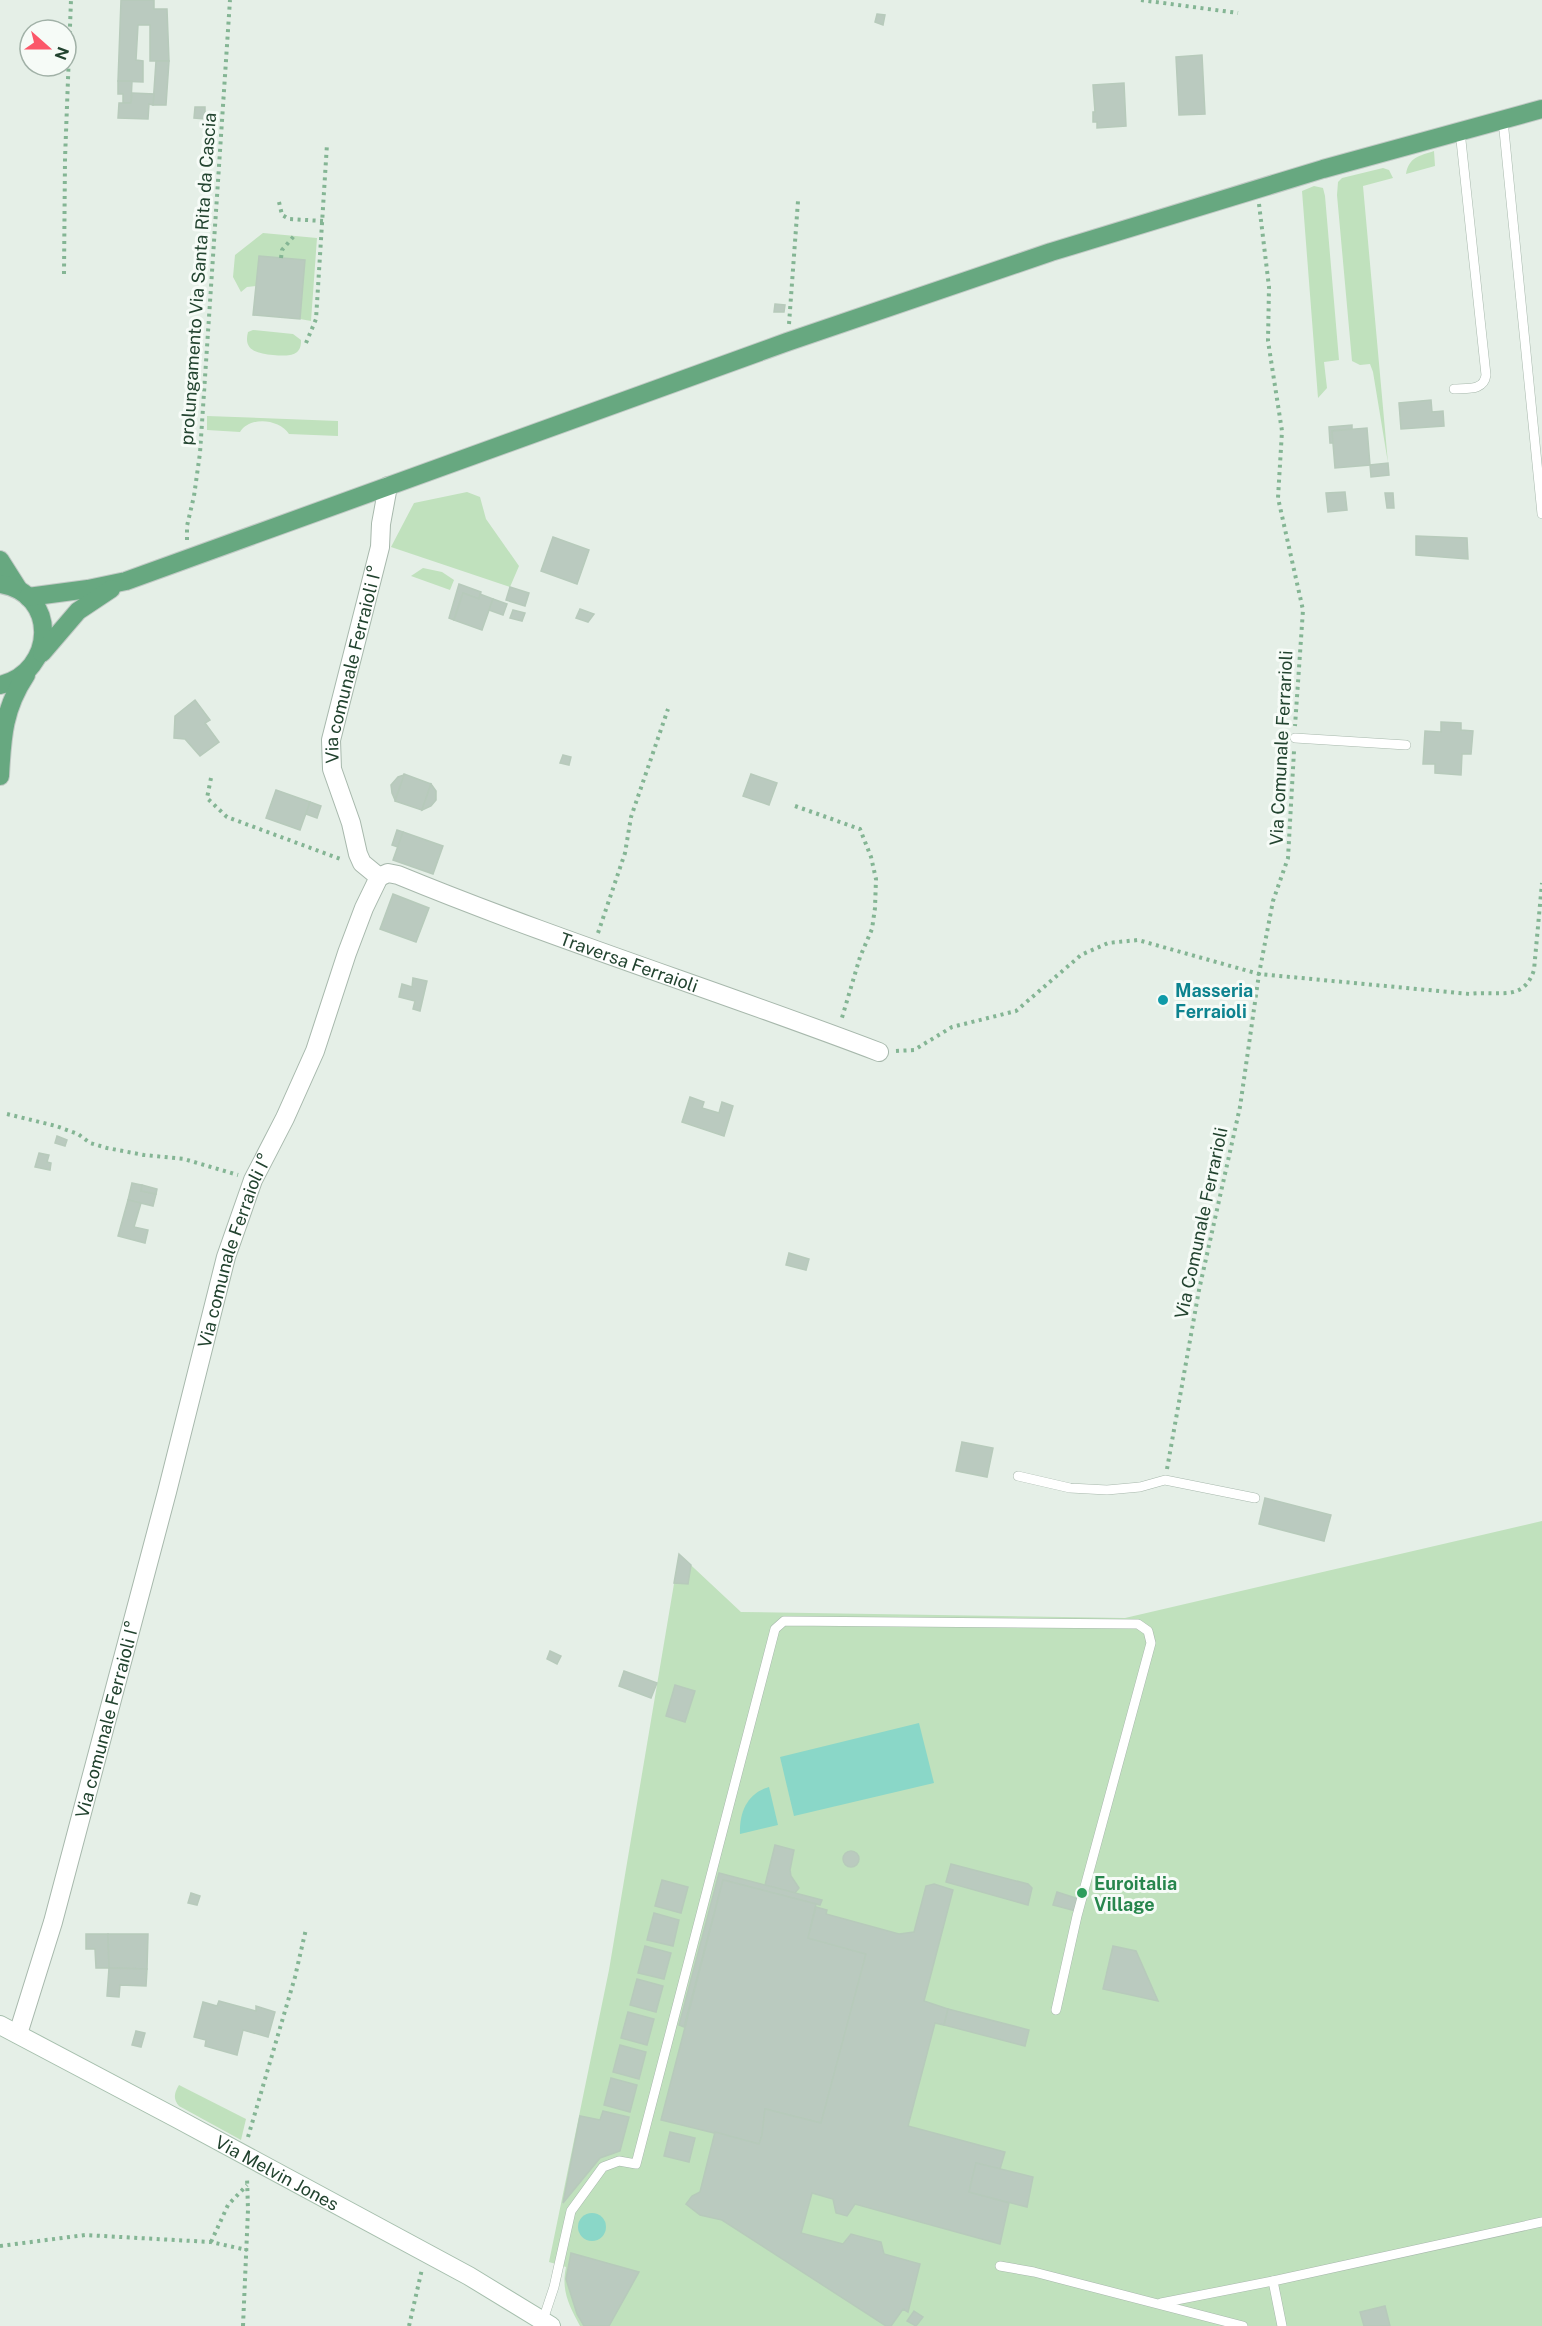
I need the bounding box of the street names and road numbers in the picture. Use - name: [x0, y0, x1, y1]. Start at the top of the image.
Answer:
- street label: prolungamento Via Santa Rita da Cascia: [176, 112, 220, 446]
- street label: Via comunale Ferraioli I°: [320, 563, 385, 764]
- street label: Via Comunale Ferrarioli: [1265, 650, 1297, 846]
- street label: Traversa Ferraioli: [557, 928, 701, 996]
- street label: Via Comunale Ferrarioli: [1170, 1125, 1232, 1321]
- street label: Via comunale Ferraioli I°: [193, 1150, 275, 1350]
- street label: Via comunale Ferraioli I°: [71, 1618, 143, 1820]
- street label: Via Melvin Jones: [212, 2131, 343, 2214]

